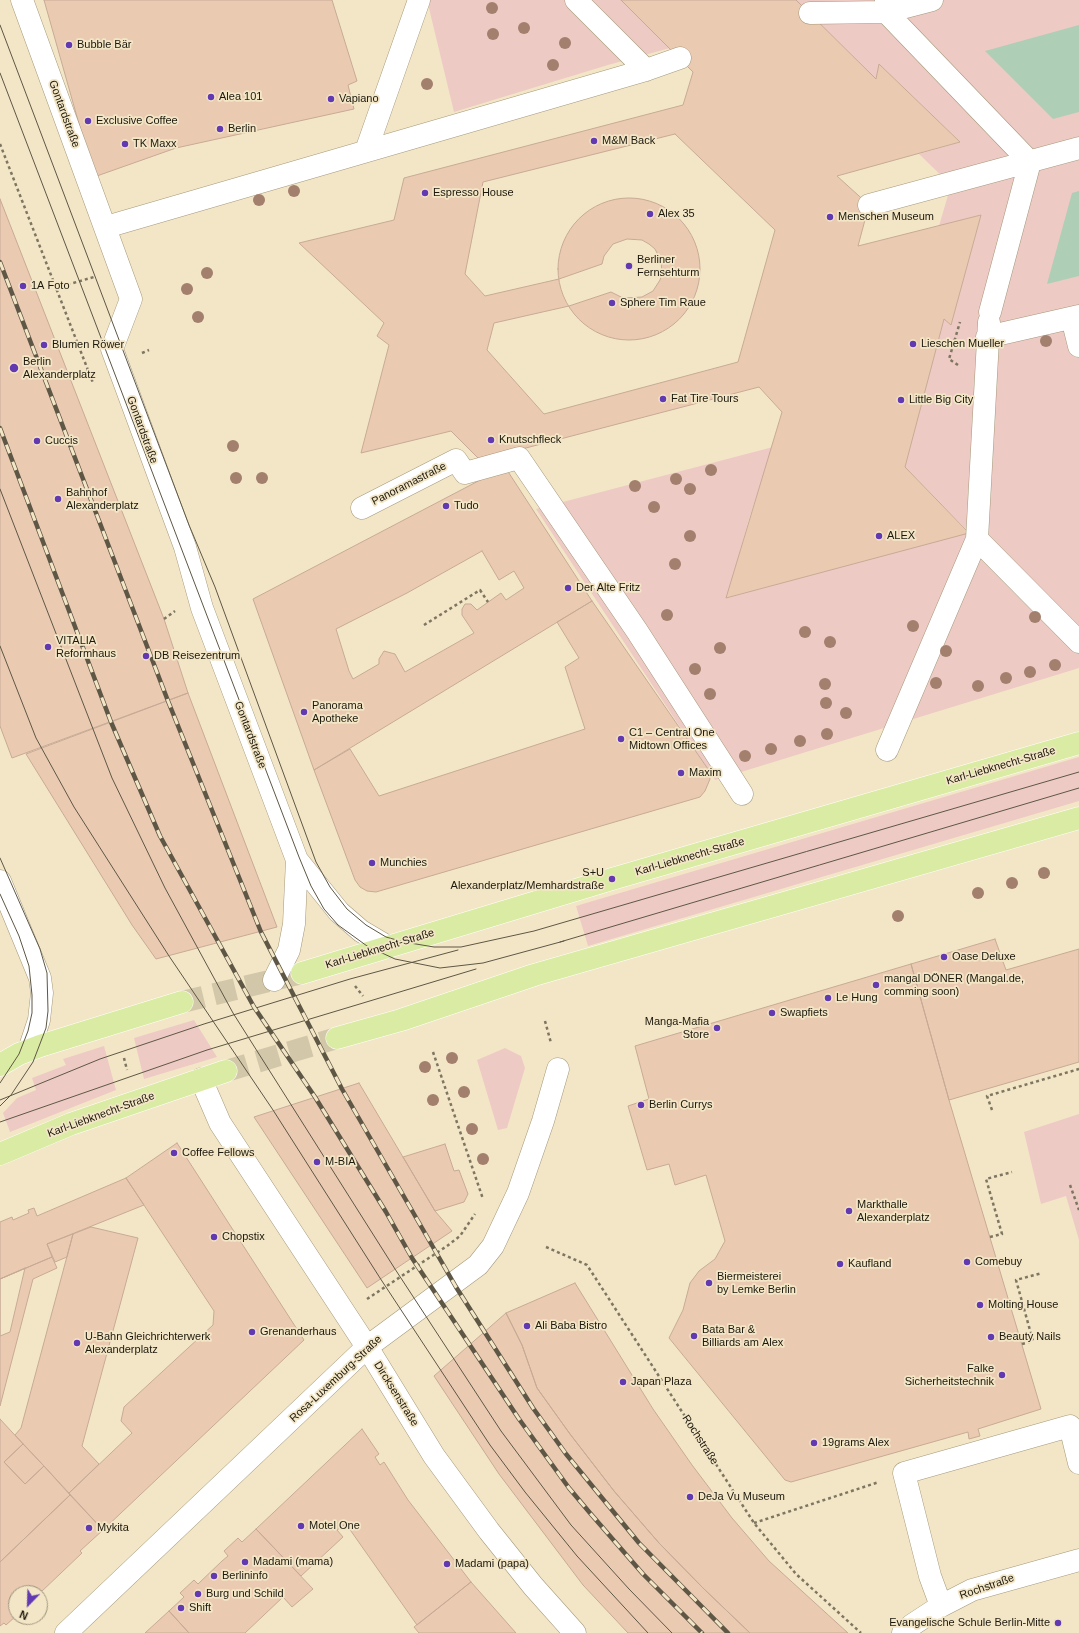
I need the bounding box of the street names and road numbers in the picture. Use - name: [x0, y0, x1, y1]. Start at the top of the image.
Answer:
- street label: Gontardstraße: [46, 78, 82, 150]
- street label: Gontardstraße: [124, 394, 160, 466]
- street label: Panoramastraße: [370, 460, 448, 508]
- street label: Gontardstraße: [231, 700, 269, 770]
- street label: Karl-Liebknecht-Straße: [945, 744, 1057, 788]
- street label: Karl-Liebknecht-Straße: [634, 835, 746, 879]
- street label: Karl-Liebknecht-Straße: [324, 926, 436, 972]
- street label: Karl-Liebknecht-Straße: [46, 1089, 156, 1141]
- street label: Rosa-Luxemburg-Straße: [287, 1333, 385, 1425]
- street label: Dircksenstraße: [371, 1359, 421, 1429]
- street label: Rochstraße: [679, 1413, 721, 1467]
- street label: Rochstraße: [958, 1572, 1016, 1602]

